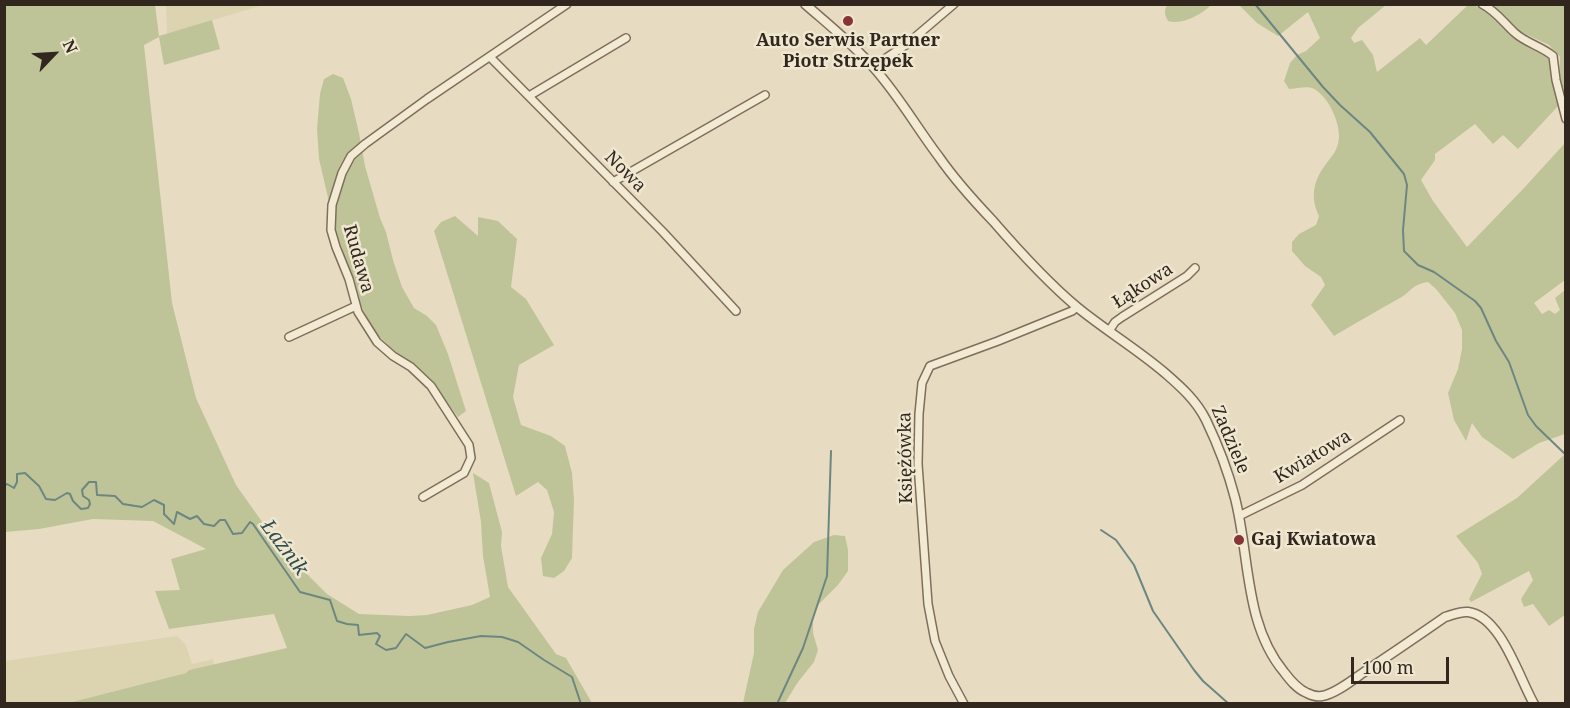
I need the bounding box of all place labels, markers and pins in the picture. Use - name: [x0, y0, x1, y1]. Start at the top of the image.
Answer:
- marker: Auto Serwis Partner Piotr Strzępek: [841, 14, 855, 28]
- place label: Auto Serwis Partner Piotr Strzępek: [756, 30, 940, 72]
- place label: Gaj Kwiatowa: [1251, 529, 1376, 551]
- marker: Gaj Kwiatowa: [1232, 533, 1246, 547]

